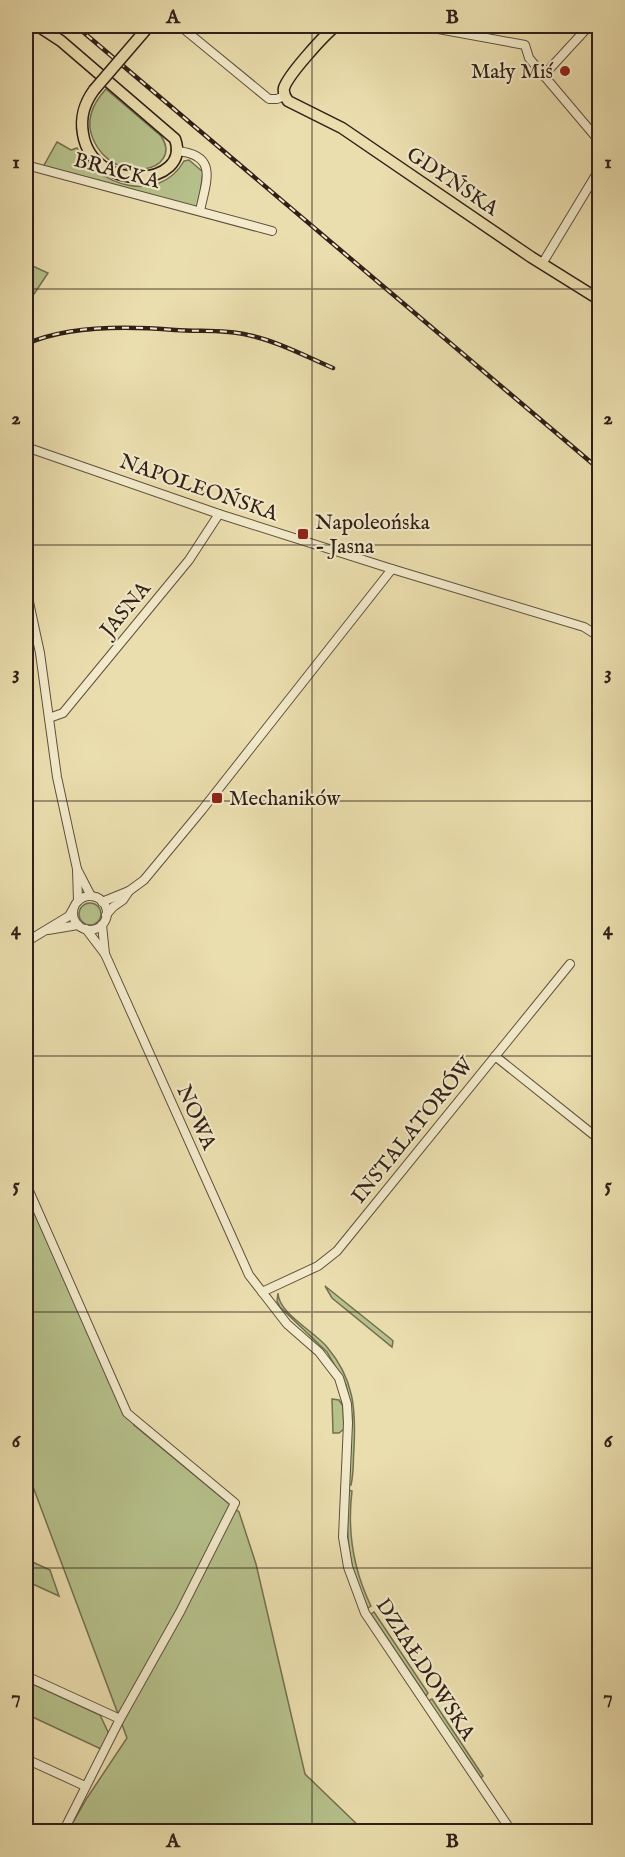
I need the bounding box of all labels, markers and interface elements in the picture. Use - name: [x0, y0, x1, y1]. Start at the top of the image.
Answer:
- text: A: [165, 5, 181, 30]
- text: B: [445, 5, 459, 30]
- place label: Mały Miś: [471, 59, 554, 86]
- marker: Mały Miś: [558, 64, 572, 78]
- street label: GDYŃSKA: [401, 141, 505, 223]
- street label: BRACKA: [71, 147, 163, 196]
- text: 1: [12, 150, 20, 175]
- text: 1: [604, 150, 612, 175]
- text: 2: [11, 406, 21, 431]
- text: 2: [603, 406, 613, 431]
- street label: NAPOLEOŃSKA: [116, 448, 282, 528]
- place label: Napoleońska - Jasna: [315, 510, 431, 561]
- marker: Napoleońska - Jasna: [296, 527, 310, 541]
- street label: JASNA: [94, 576, 158, 645]
- text: 3: [12, 661, 20, 686]
- text: 3: [604, 661, 612, 686]
- place label: Mechaników: [229, 786, 341, 813]
- marker: Mechaników: [210, 791, 224, 805]
- text: 4: [11, 917, 22, 942]
- text: 4: [603, 917, 614, 942]
- street label: INSTALATORÓW: [345, 1051, 481, 1210]
- street label: NOWA: [169, 1081, 222, 1155]
- text: 5: [12, 1173, 20, 1198]
- text: 5: [604, 1173, 612, 1198]
- text: 6: [12, 1429, 22, 1454]
- text: 6: [604, 1429, 614, 1454]
- street label: DZIAŁDOWSKA: [369, 1594, 481, 1747]
- text: 7: [11, 1685, 21, 1710]
- text: 7: [603, 1685, 613, 1710]
- text: A: [165, 1829, 181, 1854]
- text: B: [445, 1829, 459, 1854]

